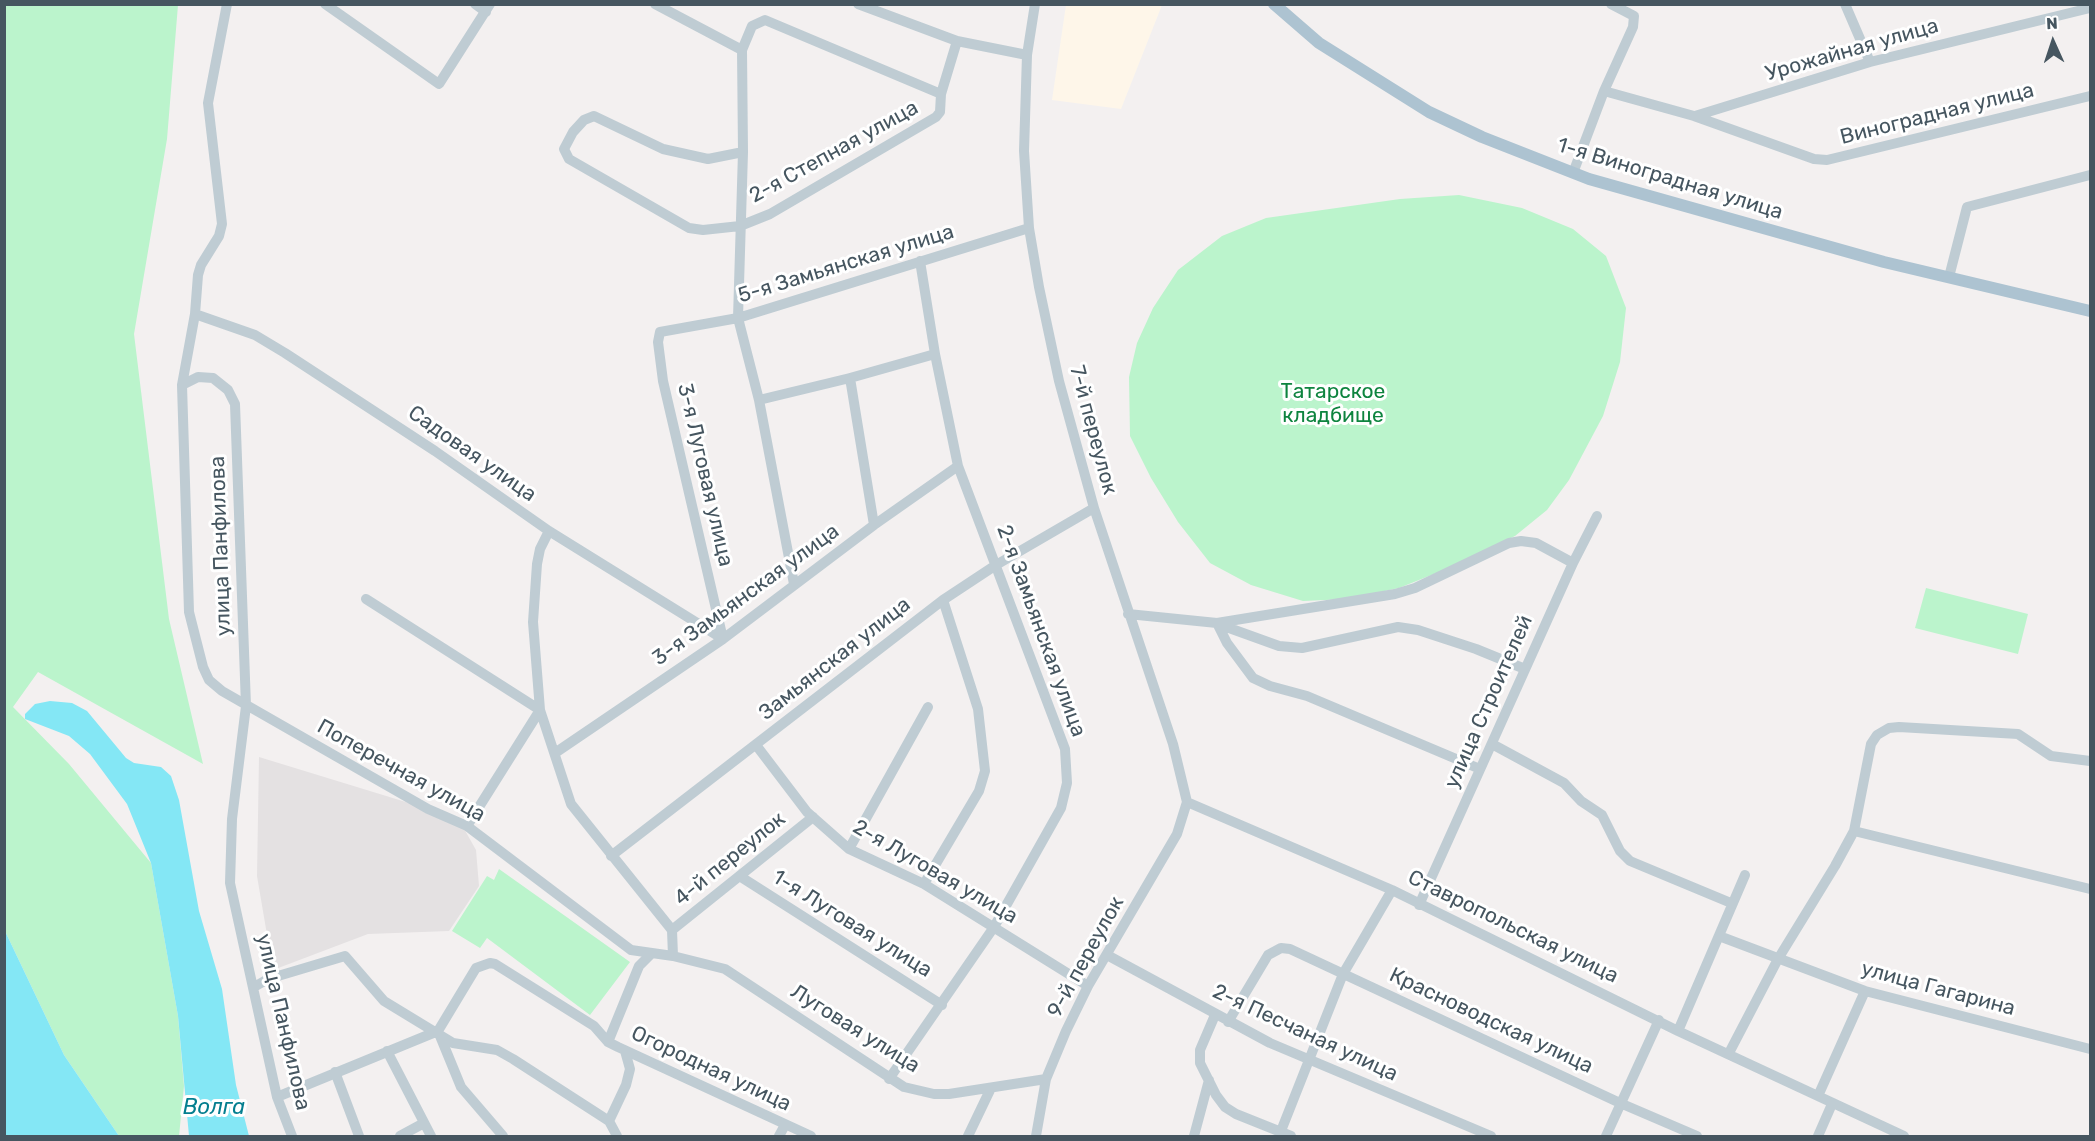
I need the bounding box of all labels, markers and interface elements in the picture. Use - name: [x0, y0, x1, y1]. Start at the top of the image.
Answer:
- north arrow: [2023, 12, 2083, 72]
- street label: Урожайная улица: [1763, 13, 1941, 87]
- text: N: [2046, 14, 2058, 33]
- street label: Виноградная улица: [1838, 78, 2036, 150]
- street label: 2-я Степная улица: [745, 95, 923, 209]
- street label: 1-я Виноградная улица: [1554, 133, 1786, 225]
- street label: 5-я Замьянская улица: [735, 219, 957, 309]
- street label: 7-й переулок: [1064, 363, 1122, 497]
- park label: Татарское кладбище: [1281, 379, 1385, 429]
- street label: 3-я Луговая улица: [672, 381, 738, 569]
- street label: Садовая улица: [403, 400, 541, 508]
- street label: улица Панфилова: [205, 455, 237, 637]
- street label: 3-я Замьянская улица: [648, 519, 844, 671]
- street label: 2-я Замьянская улица: [991, 522, 1091, 740]
- street label: Замьянская улица: [754, 592, 916, 726]
- street label: улица Строителей: [1440, 612, 1538, 792]
- street label: Поперечная улица: [312, 714, 490, 828]
- street label: 4-й переулок: [669, 807, 791, 911]
- street label: 2-я Луговая улица: [848, 815, 1022, 929]
- street label: 1-я Луговая улица: [768, 865, 936, 983]
- street label: Ставропольская улица: [1404, 865, 1622, 989]
- street label: 9-й переулок: [1042, 892, 1130, 1022]
- street label: улица Панфилова: [250, 931, 316, 1113]
- street label: улица Гагарина: [1858, 956, 2018, 1022]
- street label: Красноводская улица: [1385, 963, 1597, 1079]
- street label: Луговая улица: [786, 979, 924, 1079]
- street label: 2-я Песчаная улица: [1208, 979, 1402, 1087]
- street label: Огородная улица: [627, 1021, 795, 1117]
- water label: Волга: [183, 1095, 245, 1121]

